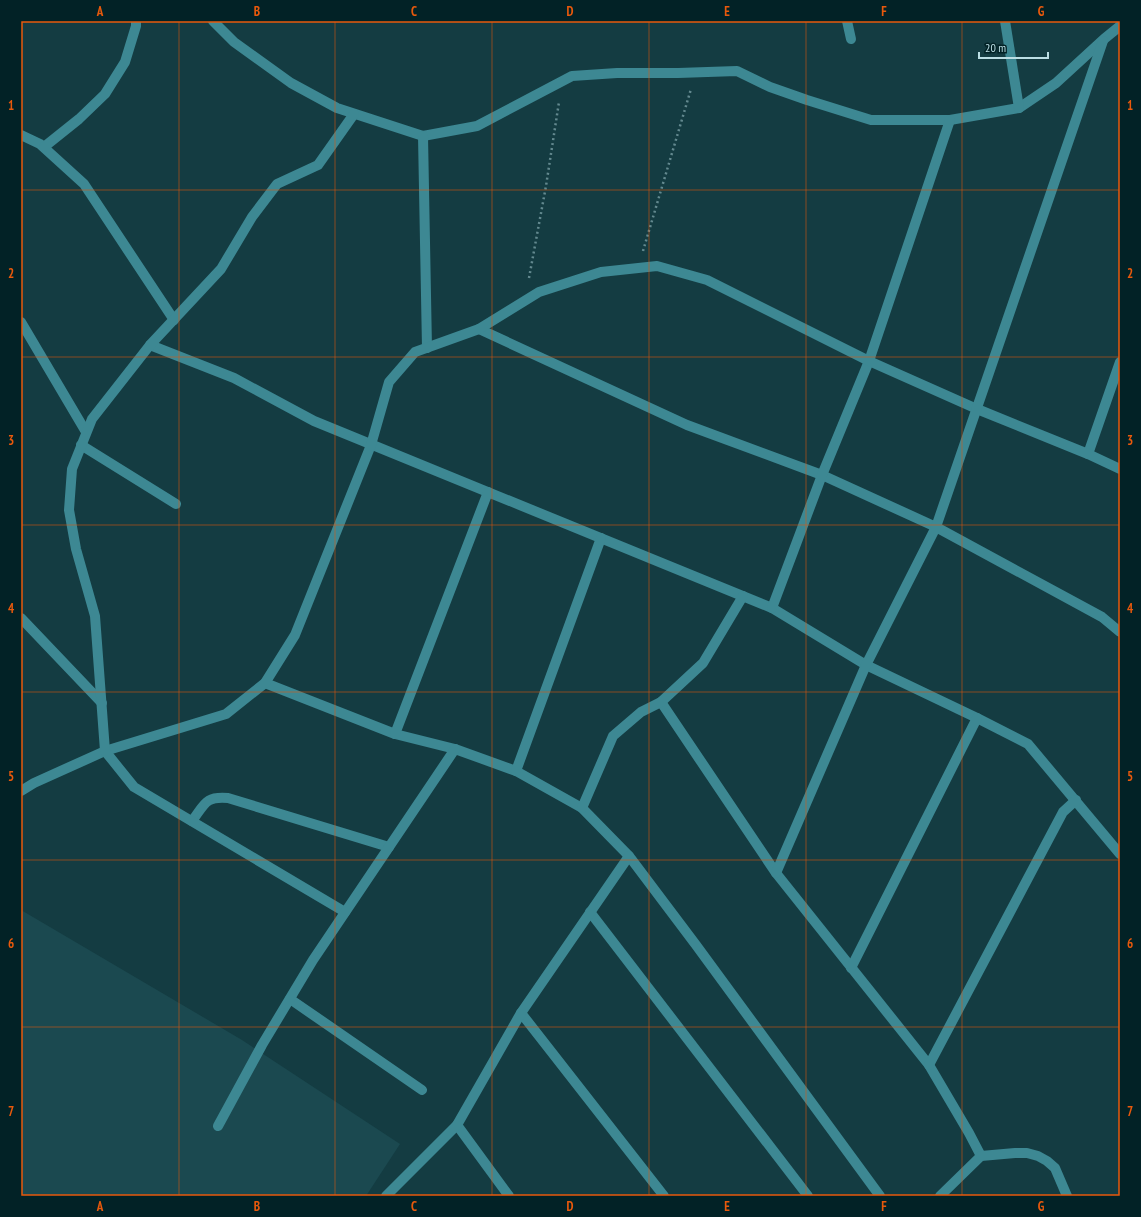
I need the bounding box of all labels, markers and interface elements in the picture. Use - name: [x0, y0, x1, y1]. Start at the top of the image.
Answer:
- text: A: [96, 3, 104, 20]
- text: B: [254, 3, 260, 20]
- text: C: [411, 3, 417, 20]
- text: D: [567, 3, 574, 20]
- text: E: [724, 3, 730, 20]
- text: F: [881, 3, 887, 20]
- text: G: [1038, 3, 1045, 20]
- scale bar: [979, 34, 1048, 60]
- text: 20 m: [985, 40, 1006, 55]
- text: 1: [8, 97, 14, 114]
- text: 1: [1127, 97, 1133, 114]
- text: 2: [8, 265, 14, 282]
- text: 2: [1127, 265, 1133, 282]
- text: 3: [8, 432, 14, 449]
- text: 3: [1127, 432, 1133, 449]
- text: 4: [8, 600, 15, 617]
- text: 4: [1127, 600, 1134, 617]
- text: 5: [8, 768, 14, 785]
- text: 5: [1127, 768, 1133, 785]
- text: 6: [8, 935, 14, 952]
- text: 6: [1127, 935, 1133, 952]
- text: 7: [8, 1103, 14, 1120]
- text: 7: [1127, 1103, 1133, 1120]
- text: A: [96, 1198, 104, 1215]
- text: B: [254, 1198, 260, 1215]
- text: C: [411, 1198, 417, 1215]
- text: D: [567, 1198, 574, 1215]
- text: E: [724, 1198, 730, 1215]
- text: F: [881, 1198, 887, 1215]
- text: G: [1038, 1198, 1045, 1215]

